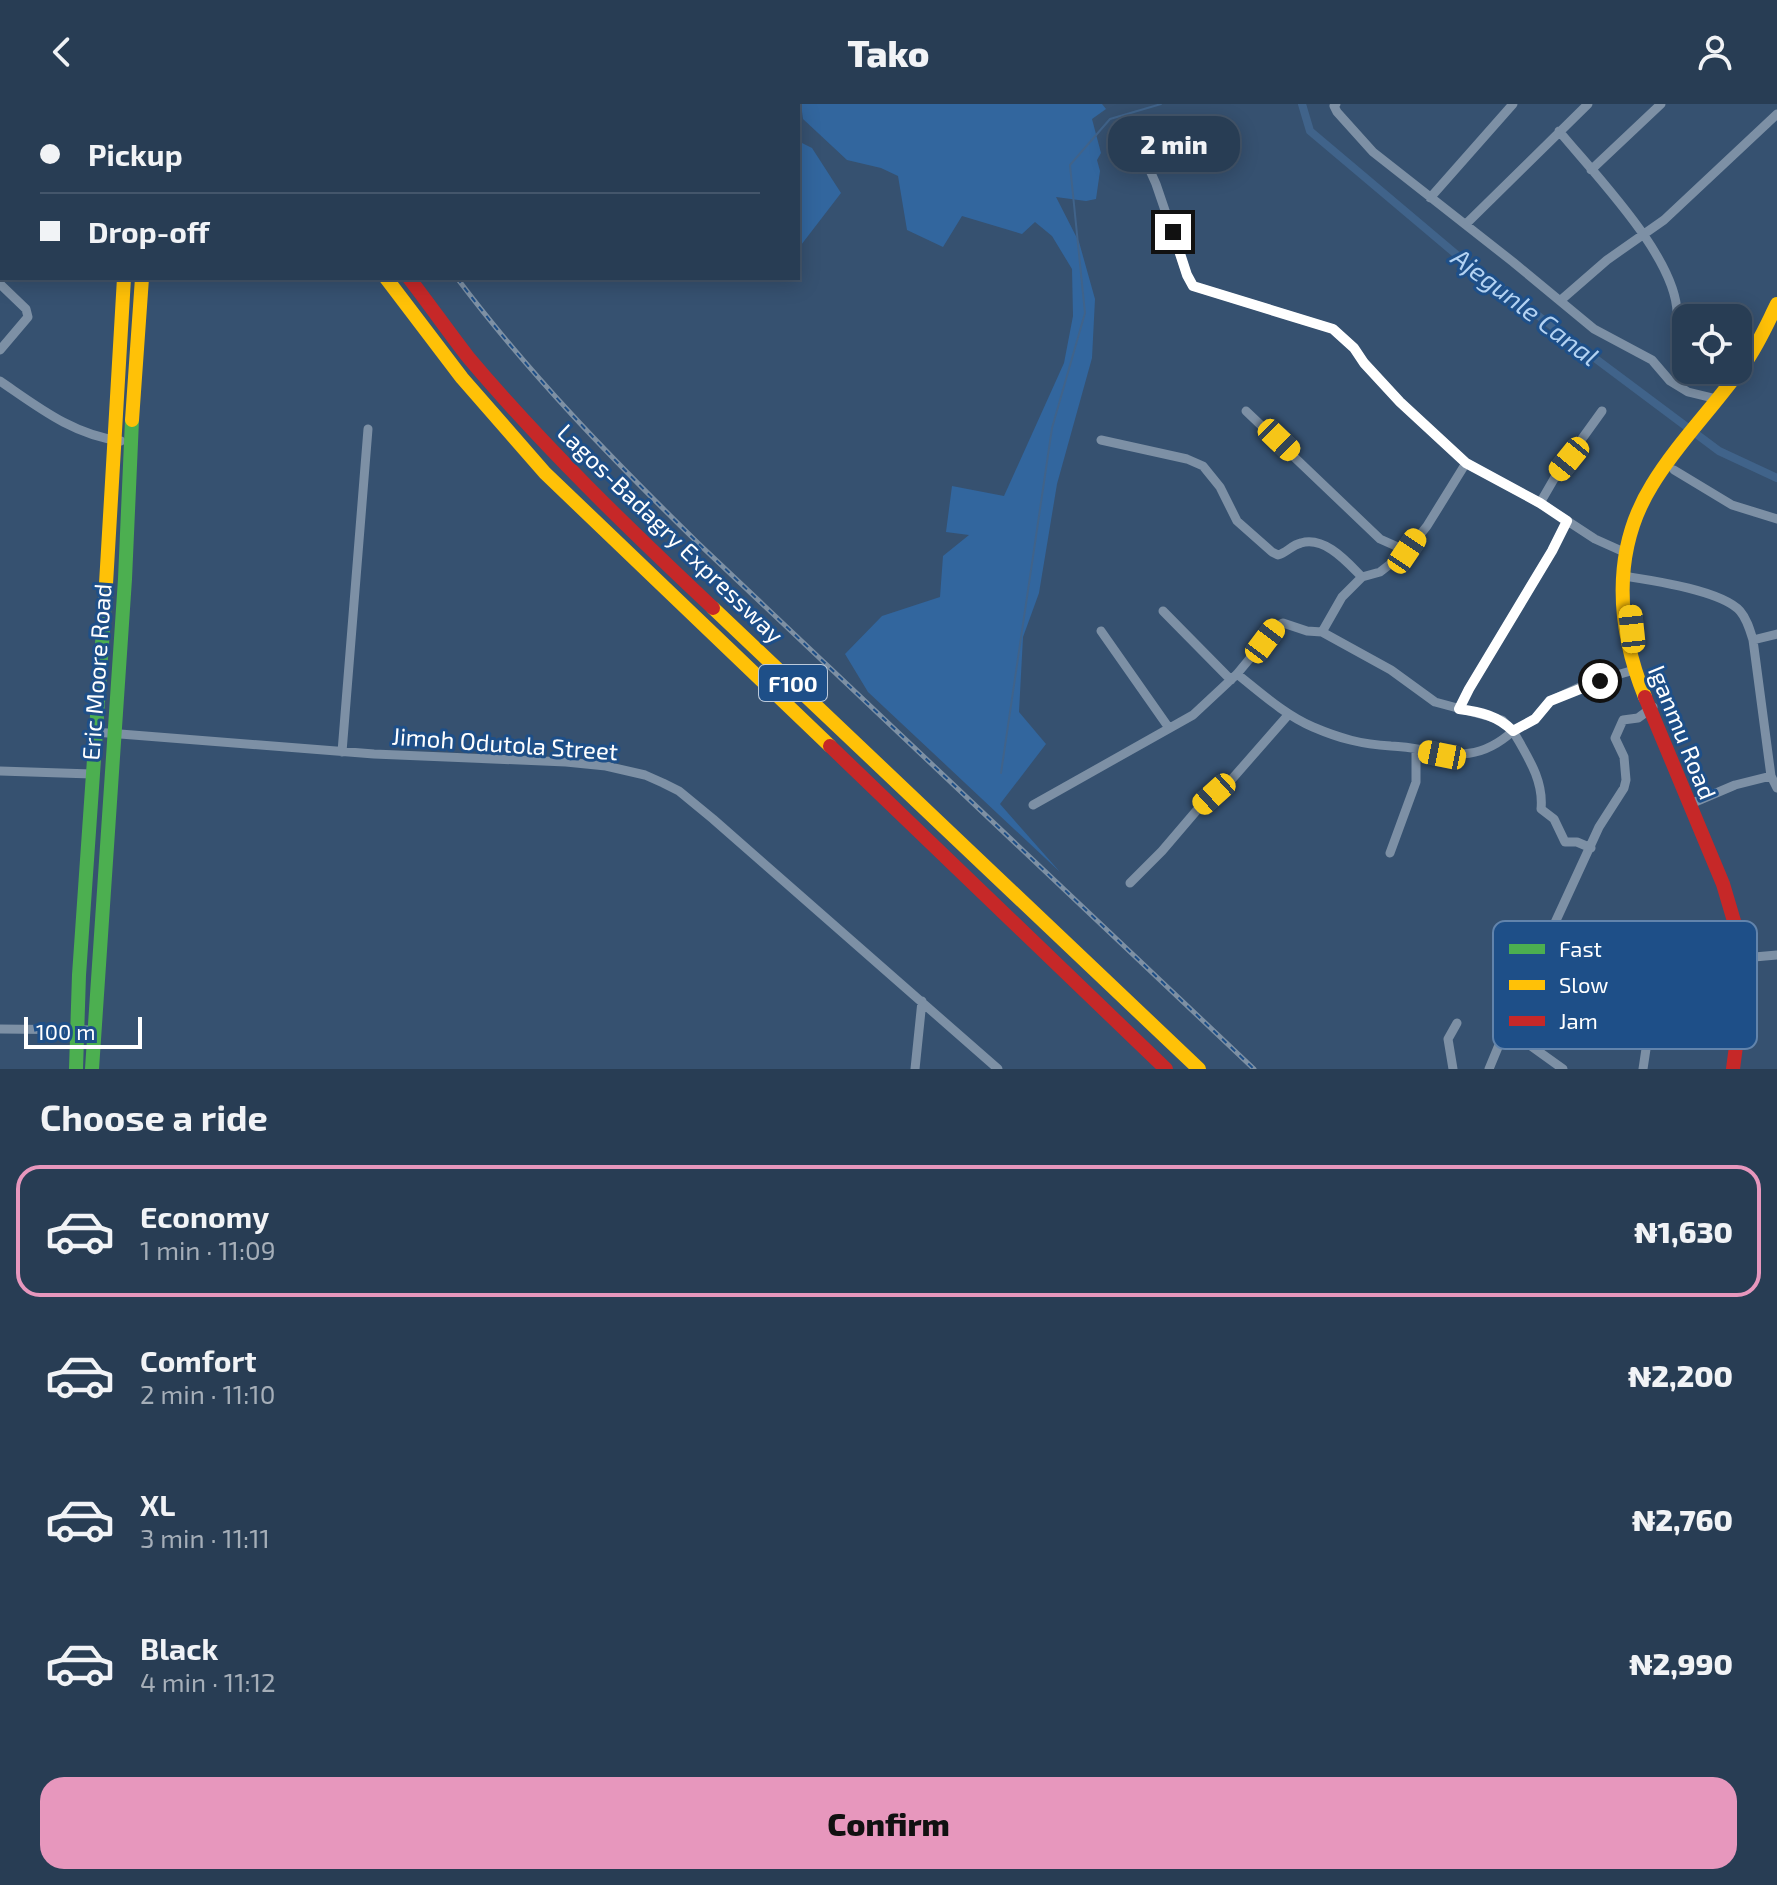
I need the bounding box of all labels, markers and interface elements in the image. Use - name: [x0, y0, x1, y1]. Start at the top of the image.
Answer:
- icon: back: [40, 30, 84, 74]
- icon: person: [1693, 30, 1737, 74]
- text: Tako: [848, 31, 929, 74]
- callout: 2 min: [1107, 116, 1239, 172]
- text: 2 min: [1140, 128, 1208, 159]
- text: Pickup: [88, 136, 183, 172]
- text: Drop-off: [88, 213, 210, 249]
- route end: [1155, 214, 1191, 250]
- water label: Ajegunle Canal: [1446, 240, 1605, 371]
- map controls: [1672, 304, 1752, 384]
- button: locate: [1672, 304, 1752, 384]
- car: [1253, 415, 1305, 465]
- street label: Lagos-Badagry Expressway: [552, 417, 790, 649]
- car: [1545, 433, 1593, 485]
- car: [1384, 524, 1430, 578]
- street label: Eric Moore Road: [75, 583, 117, 761]
- car: [1618, 604, 1646, 654]
- car: [1241, 615, 1289, 667]
- street label: Iganmu Road: [1643, 661, 1723, 803]
- route start: [1582, 663, 1618, 699]
- road number: F100: [759, 665, 827, 701]
- street label: Jimoh Odutola Street: [391, 721, 619, 765]
- car: [1416, 739, 1468, 771]
- car: [1188, 769, 1240, 819]
- legend: [1493, 921, 1757, 1049]
- text: Fast: [1559, 935, 1602, 961]
- text: Slow: [1559, 971, 1608, 997]
- text: Jam: [1559, 1007, 1598, 1033]
- scale bar: [24, 1013, 142, 1049]
- text: 100 m: [36, 1018, 95, 1044]
- text: Choose a ride: [40, 1095, 268, 1138]
- icon: car: [44, 1195, 116, 1267]
- text: Economy: [140, 1198, 269, 1234]
- text: ₦1,630: [1634, 1213, 1733, 1249]
- text: 1 min · 11:09: [140, 1234, 276, 1265]
- icon: car: [44, 1339, 116, 1411]
- text: Comfort: [140, 1342, 257, 1378]
- text: ₦2,200: [1628, 1357, 1733, 1393]
- text: 2 min · 11:10: [140, 1378, 275, 1409]
- icon: car: [44, 1483, 116, 1555]
- text: XL: [140, 1486, 175, 1522]
- text: ₦2,760: [1632, 1501, 1733, 1537]
- text: 3 min · 11:11: [140, 1522, 270, 1553]
- icon: car: [44, 1627, 116, 1699]
- text: Black: [140, 1630, 218, 1666]
- text: ₦2,990: [1629, 1645, 1733, 1681]
- text: 4 min · 11:12: [140, 1666, 276, 1697]
- button: Confirm: [40, 1777, 1737, 1869]

